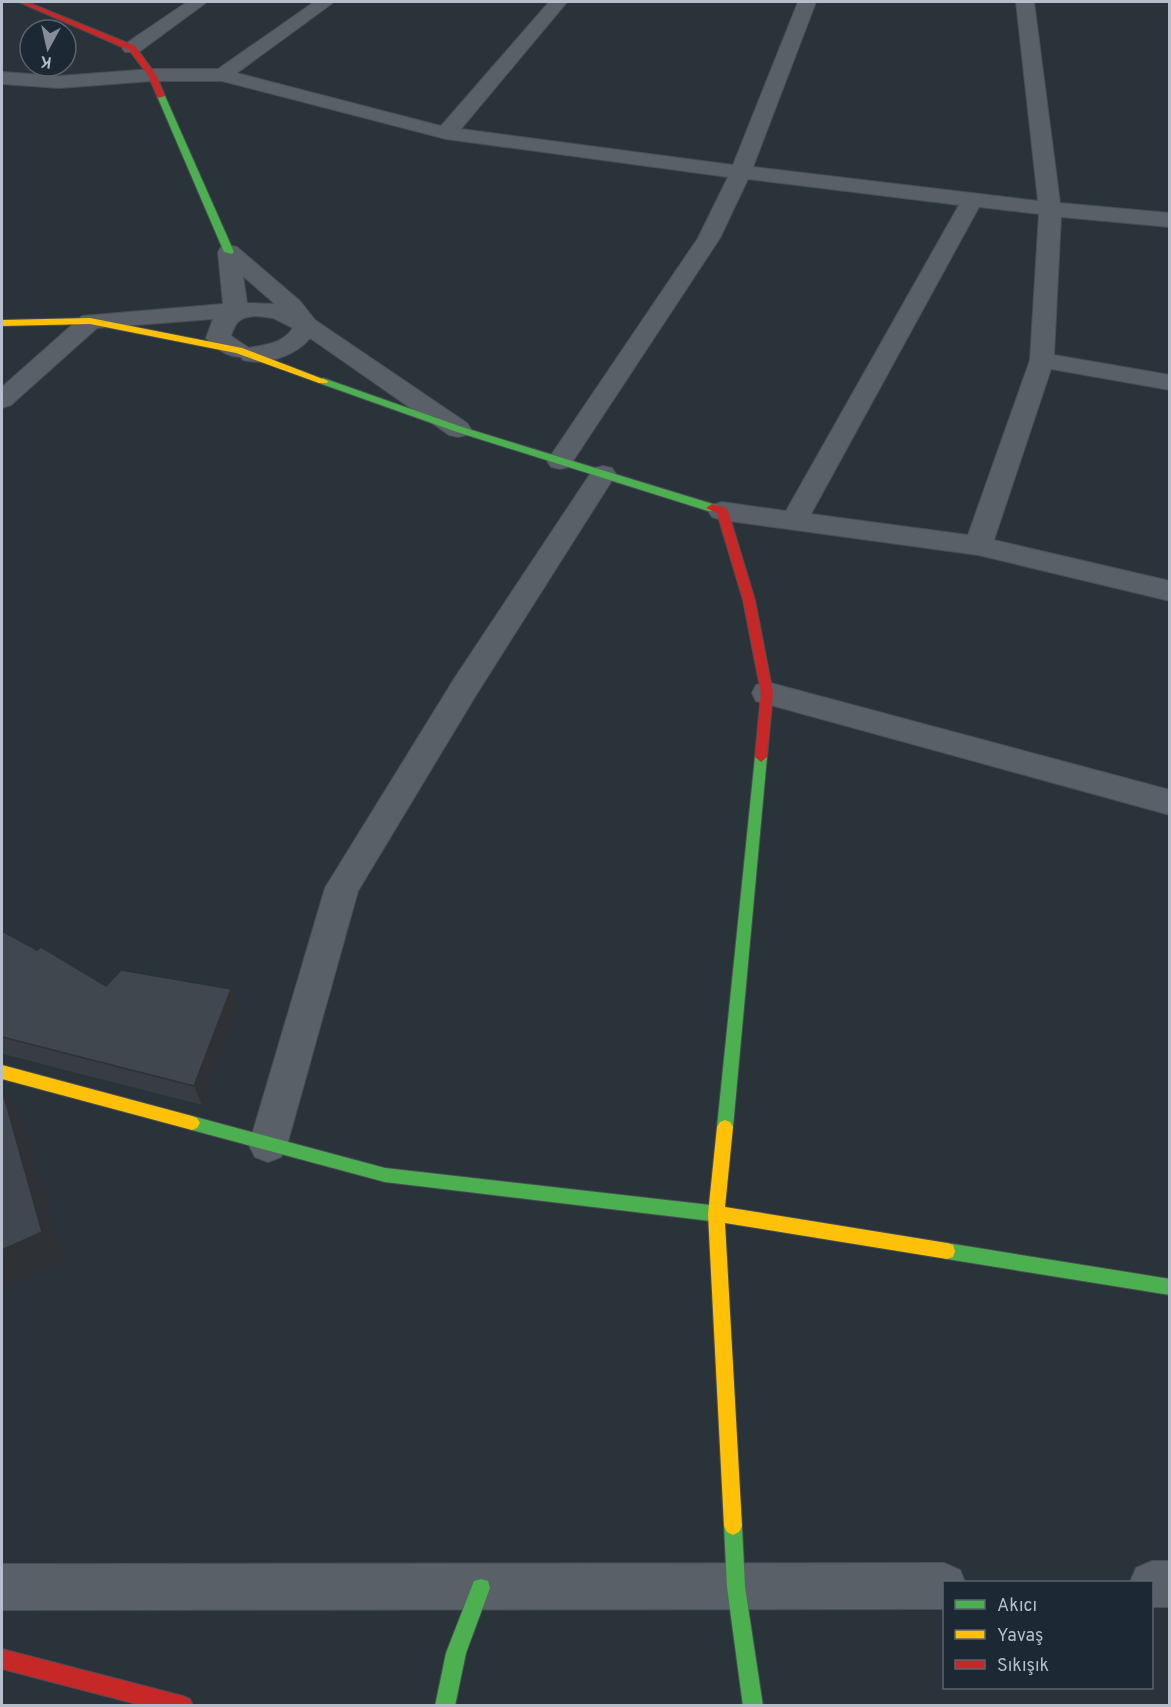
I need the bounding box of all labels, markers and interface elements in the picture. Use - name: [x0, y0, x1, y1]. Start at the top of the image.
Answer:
- north arrow: [18, 18, 78, 78]
- text: K: [39, 50, 53, 72]
- legend: [943, 1581, 1153, 1689]
- text: Akıcı: [997, 1595, 1037, 1618]
- text: Yavaş: [997, 1625, 1043, 1648]
- text: Sıkışık: [997, 1655, 1049, 1678]

